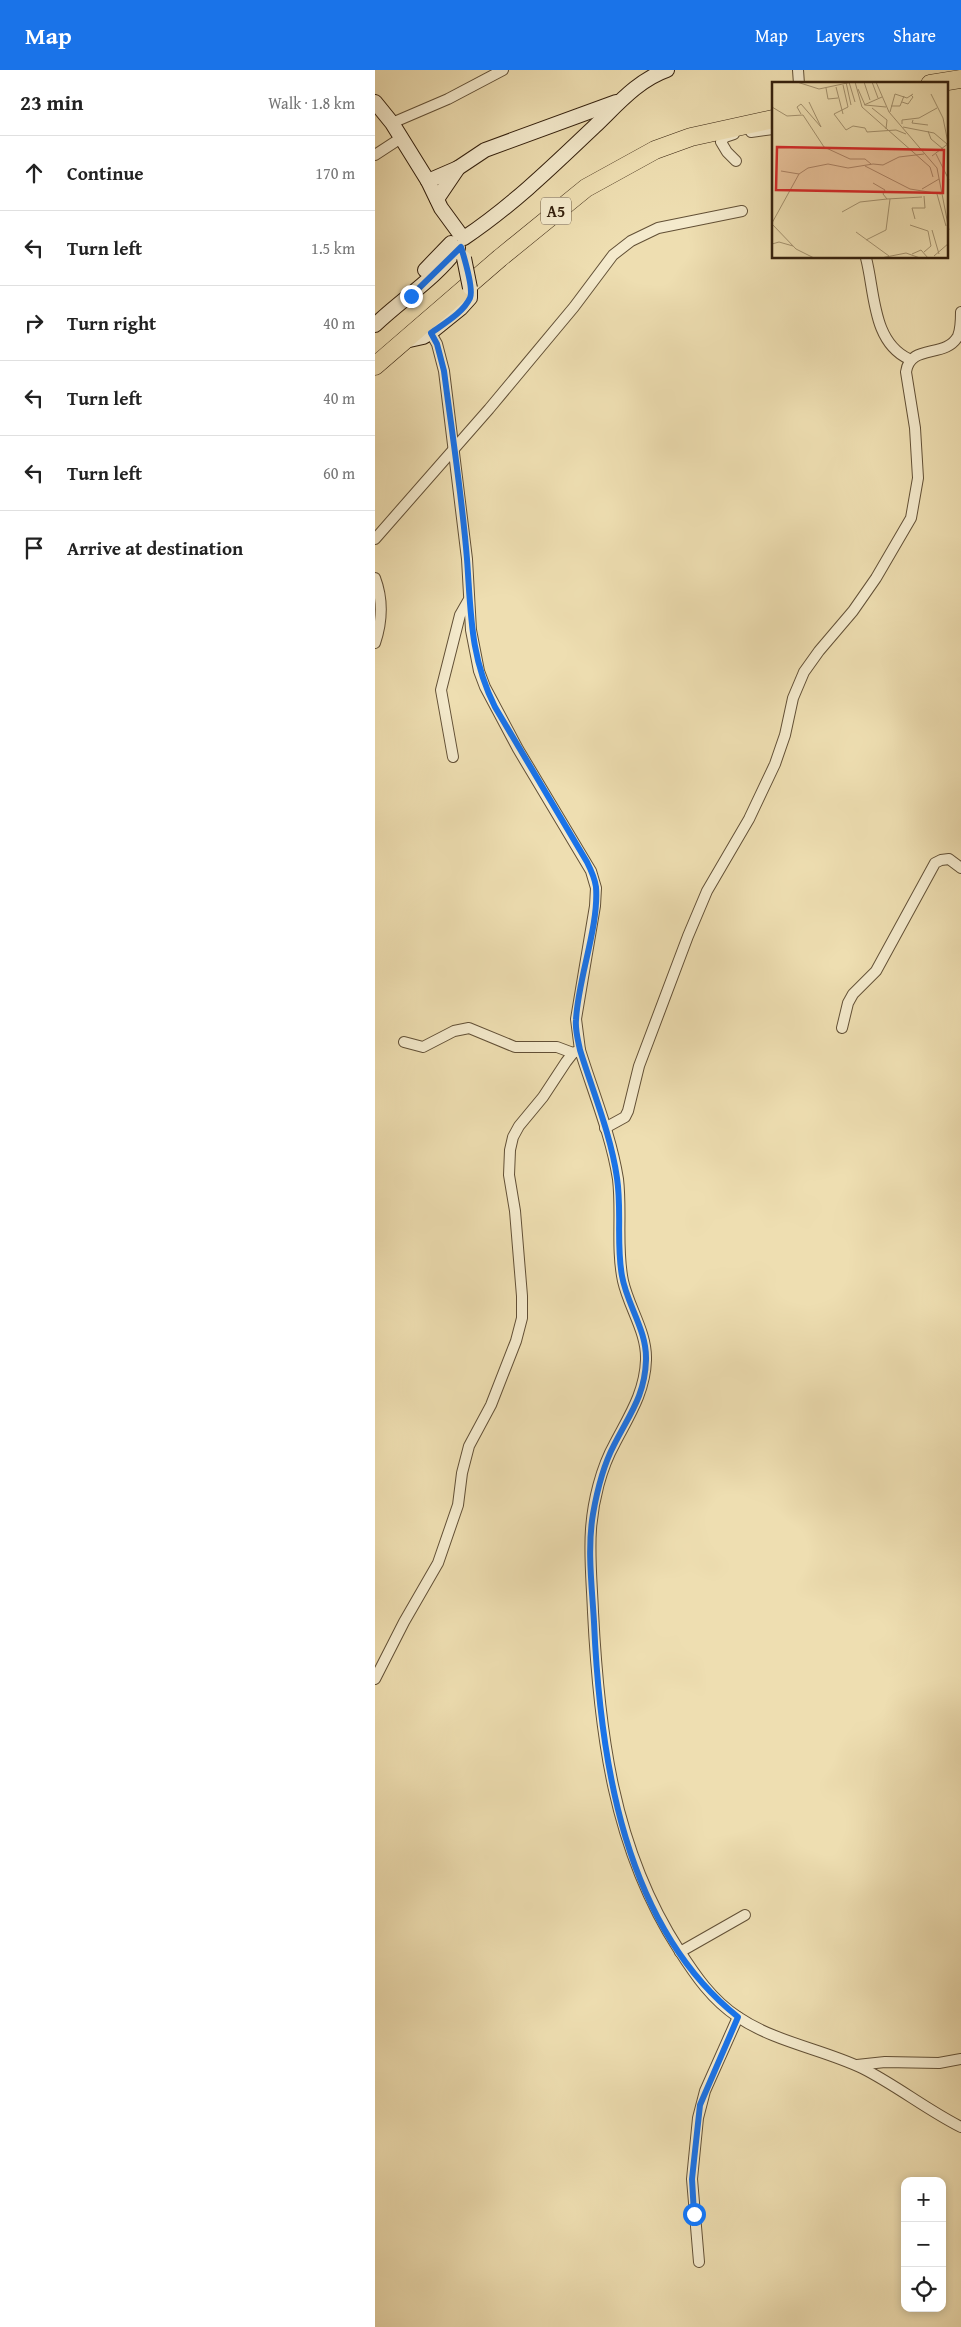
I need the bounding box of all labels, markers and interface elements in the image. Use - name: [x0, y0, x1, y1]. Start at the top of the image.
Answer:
- text: Map: [25, 18, 72, 53]
- text: Map: [755, 22, 788, 49]
- text: Layers: [816, 22, 865, 49]
- text: Share: [893, 22, 936, 49]
- inset map: [772, 82, 949, 259]
- text: 23 min: [20, 87, 83, 118]
- text: Walk · 1.8 km: [268, 91, 355, 115]
- icon: ahead: [20, 159, 48, 187]
- text: Continue: [67, 159, 144, 187]
- text: 170 m: [315, 161, 355, 185]
- road number: A5: [541, 198, 571, 224]
- icon: left: [20, 234, 48, 262]
- text: Turn left: [67, 234, 142, 262]
- text: 1.5 km: [311, 236, 355, 260]
- route end: [400, 285, 423, 308]
- icon: right: [20, 309, 48, 337]
- text: Turn right: [67, 309, 156, 337]
- text: 40 m: [323, 311, 355, 335]
- icon: left: [20, 384, 48, 412]
- text: Turn left: [67, 384, 142, 412]
- text: 40 m: [323, 386, 355, 410]
- icon: left: [20, 459, 48, 487]
- text: Turn left: [67, 459, 142, 487]
- text: 60 m: [323, 461, 355, 485]
- icon: arrive: [20, 534, 48, 562]
- text: Arrive at destination: [67, 534, 243, 562]
- map controls: [901, 2177, 946, 2312]
- button: +: [901, 2177, 946, 2222]
- route start: [683, 2203, 706, 2226]
- button: −: [901, 2222, 946, 2267]
- button: locate: [901, 2267, 946, 2312]

